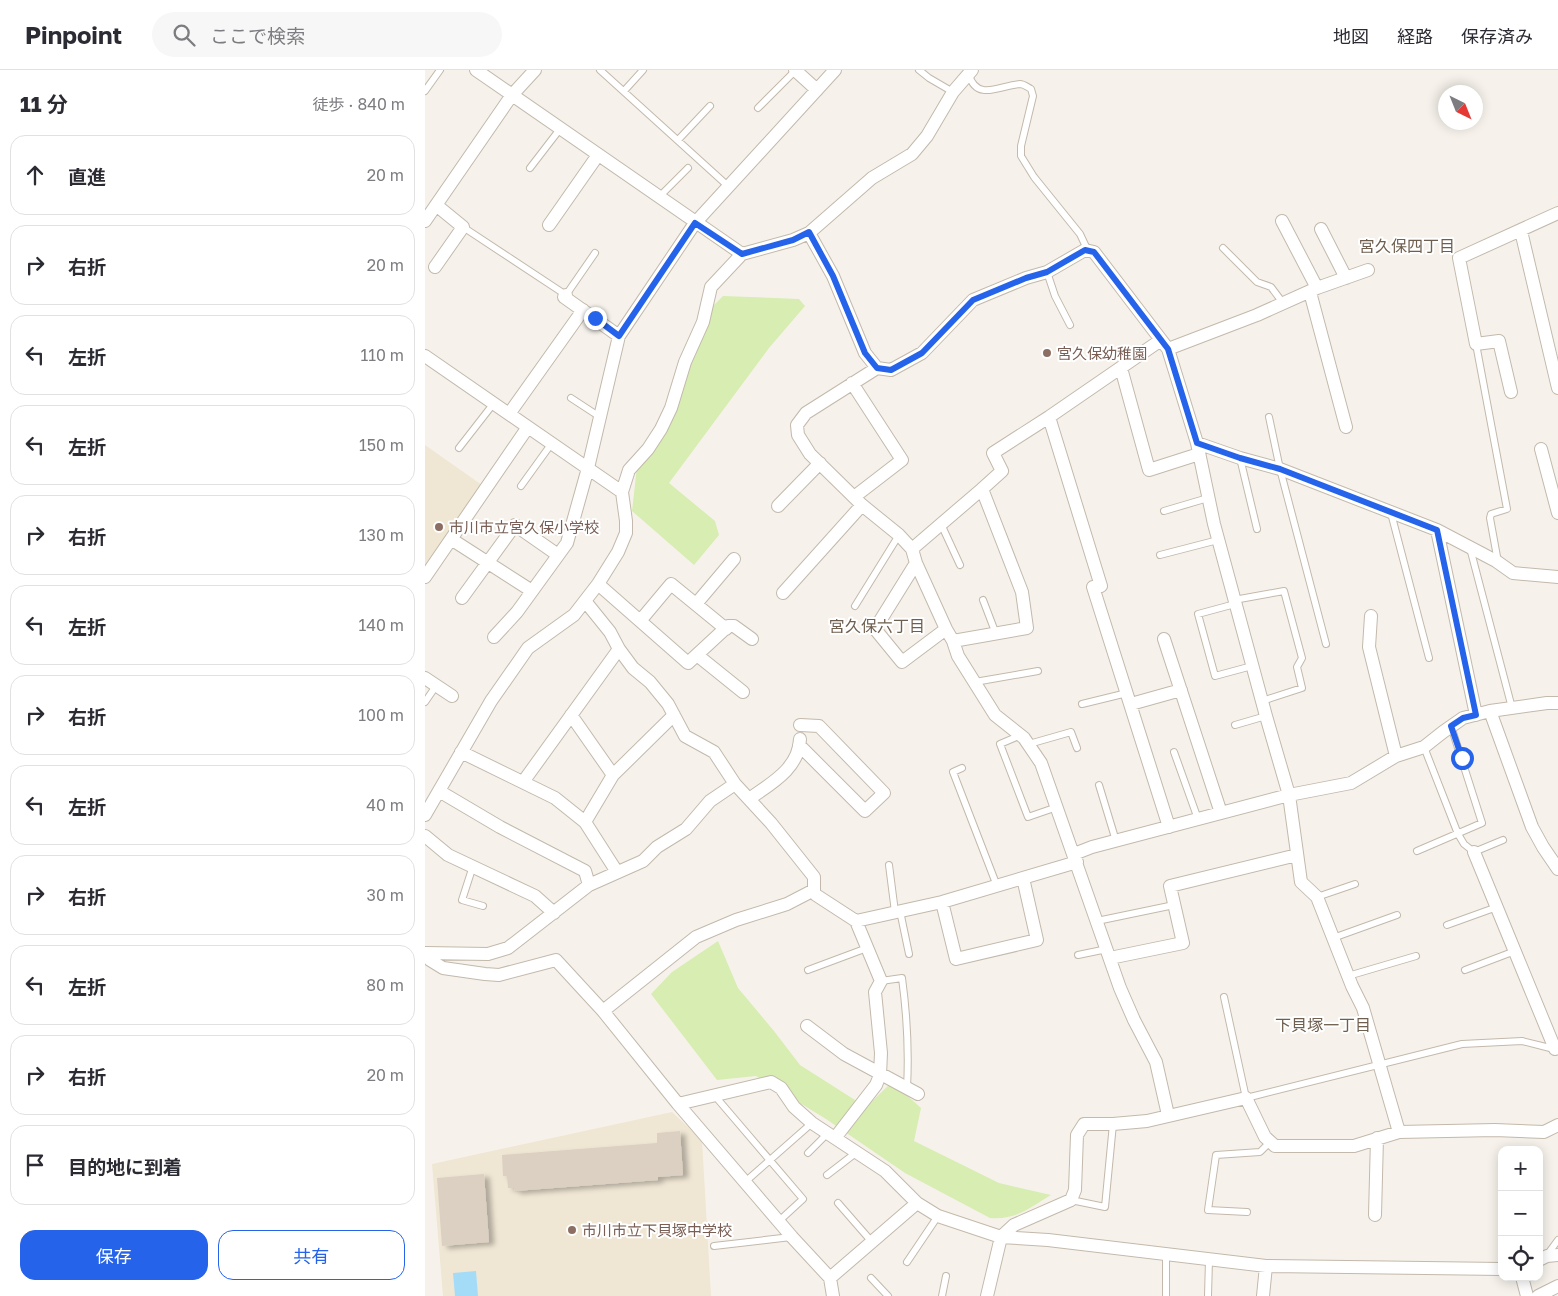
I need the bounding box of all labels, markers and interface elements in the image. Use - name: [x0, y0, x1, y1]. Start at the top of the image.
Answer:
- search box: [152, 12, 502, 57]
- text: Pinpoint: [25, 20, 122, 49]
- icon: search: [170, 21, 198, 49]
- text: ここで検索: [210, 24, 305, 47]
- text: 地図: [1333, 25, 1369, 47]
- text: 経路: [1397, 25, 1433, 47]
- text: 保存済み: [1461, 25, 1533, 47]
- north arrow: [1438, 85, 1483, 130]
- text: 11 分: [20, 91, 68, 117]
- text: 徒歩 · 840 m: [313, 94, 405, 114]
- icon: ahead: [21, 161, 49, 189]
- text: 直進: [68, 165, 106, 188]
- text: 20 m: [367, 165, 404, 185]
- district label: 宮久保四丁目: [1359, 236, 1455, 256]
- icon: right: [21, 251, 49, 279]
- text: 右折: [68, 255, 106, 278]
- text: 20 m: [367, 255, 404, 275]
- route end: [584, 307, 607, 330]
- icon: left: [21, 341, 49, 369]
- place label: 宮久保幼稚園: [1057, 344, 1147, 362]
- text: 左折: [68, 345, 106, 368]
- text: 110 m: [360, 345, 404, 365]
- marker: 宮久保幼稚園: [1041, 347, 1053, 359]
- icon: left: [21, 431, 49, 459]
- text: 左折: [68, 435, 106, 458]
- text: 150 m: [359, 435, 404, 455]
- place label: 市川市立宮久保小学校: [449, 518, 599, 536]
- icon: right: [21, 521, 49, 549]
- marker: 市川市立宮久保小学校: [433, 521, 445, 533]
- text: 右折: [68, 525, 106, 548]
- text: 130 m: [359, 525, 404, 545]
- icon: left: [21, 611, 49, 639]
- text: 左折: [68, 615, 106, 638]
- text: 140 m: [358, 615, 404, 635]
- district label: 宮久保六丁目: [829, 616, 925, 636]
- icon: right: [21, 701, 49, 729]
- text: 右折: [68, 705, 106, 728]
- text: 100 m: [358, 705, 404, 725]
- route start: [1451, 747, 1474, 770]
- icon: left: [21, 791, 49, 819]
- text: 左折: [68, 795, 106, 818]
- text: 40 m: [366, 795, 404, 815]
- icon: right: [21, 881, 49, 909]
- text: 右折: [68, 885, 106, 908]
- text: 30 m: [367, 885, 404, 905]
- icon: left: [21, 971, 49, 999]
- text: 左折: [68, 975, 106, 998]
- text: 80 m: [366, 975, 404, 995]
- district label: 下貝塚一丁目: [1275, 1015, 1371, 1035]
- icon: right: [21, 1061, 49, 1089]
- text: 右折: [68, 1065, 106, 1088]
- text: 20 m: [367, 1065, 404, 1085]
- map controls: [1498, 1146, 1543, 1281]
- button: +: [1498, 1146, 1543, 1191]
- icon: arrive: [21, 1151, 49, 1179]
- text: 目的地に到着: [68, 1155, 182, 1178]
- button: −: [1498, 1191, 1543, 1236]
- place label: 市川市立下貝塚中学校: [582, 1221, 732, 1239]
- marker: 市川市立下貝塚中学校: [566, 1224, 578, 1236]
- button: 保存: [20, 1230, 208, 1280]
- button: 共有: [218, 1230, 405, 1280]
- button: locate: [1498, 1236, 1543, 1281]

